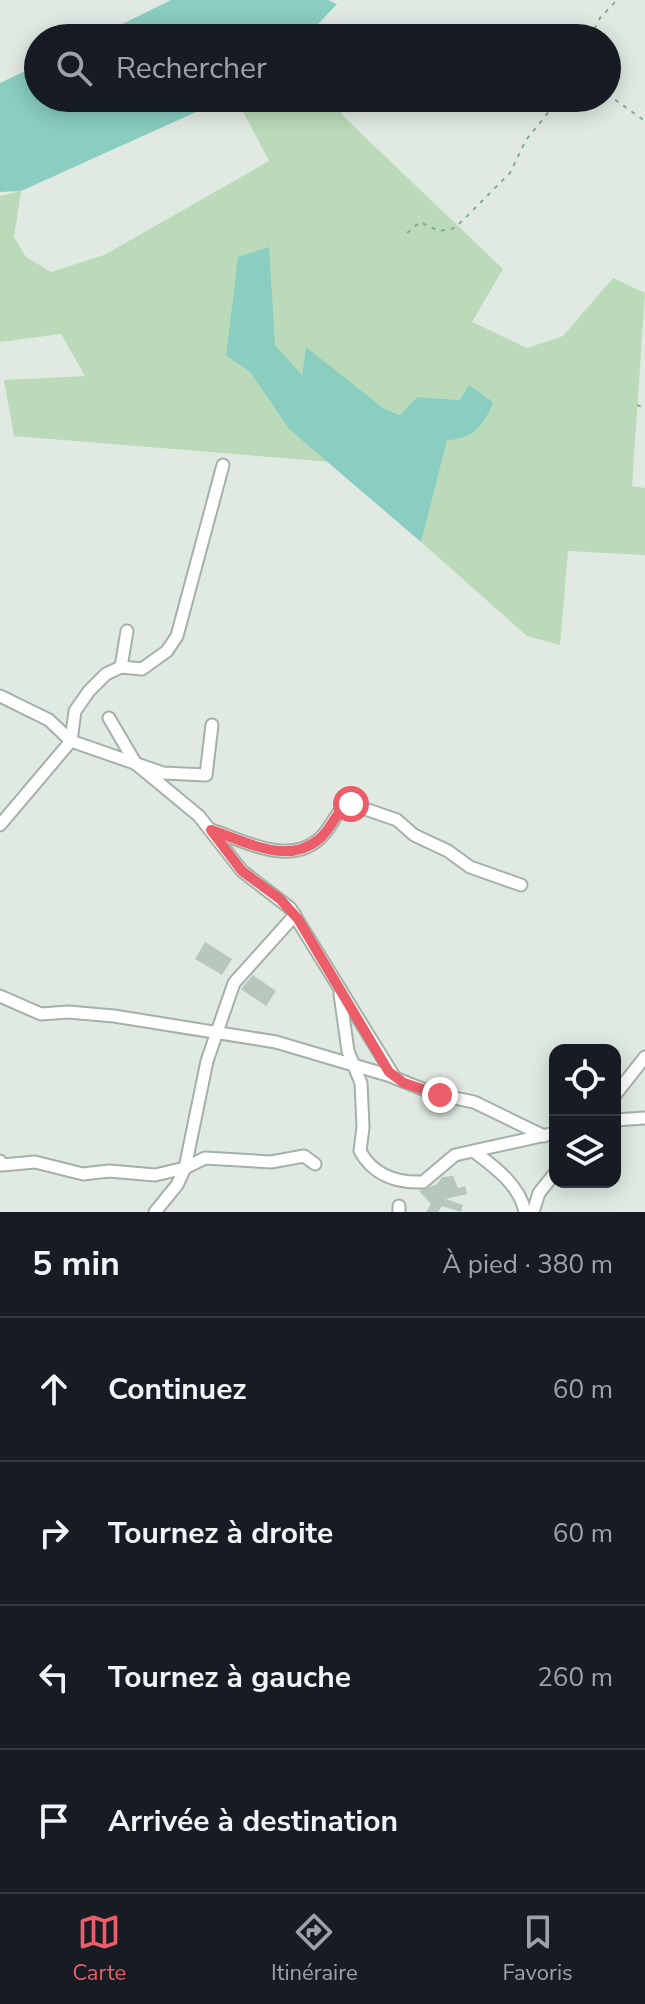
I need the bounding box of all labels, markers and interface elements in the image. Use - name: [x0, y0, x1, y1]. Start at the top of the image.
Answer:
- search box: [24, 24, 621, 112]
- icon: search: [52, 46, 96, 90]
- text: Rechercher: [116, 48, 267, 89]
- route start: [333, 786, 369, 822]
- map controls: [549, 1044, 621, 1188]
- button: locate: [549, 1044, 621, 1116]
- route end: [422, 1077, 458, 1113]
- button: layers: [549, 1116, 621, 1188]
- text: 5 min: [32, 1241, 120, 1287]
- text: À pied · 380 m: [442, 1247, 613, 1282]
- icon: ahead: [32, 1367, 76, 1411]
- text: Continuez: [108, 1369, 247, 1410]
- text: 60 m: [553, 1372, 613, 1407]
- icon: right: [32, 1511, 76, 1555]
- text: Tournez à droite: [108, 1513, 333, 1554]
- text: 60 m: [553, 1516, 613, 1551]
- icon: left: [32, 1655, 76, 1699]
- text: Tournez à gauche: [108, 1657, 351, 1698]
- text: 260 m: [537, 1660, 613, 1695]
- icon: arrive: [32, 1799, 76, 1843]
- text: Arrivée à destination: [108, 1801, 398, 1842]
- tab: Carte: [72, 1910, 126, 1988]
- tab: Itinéraire: [271, 1910, 358, 1988]
- tab: Favoris: [502, 1910, 573, 1988]

